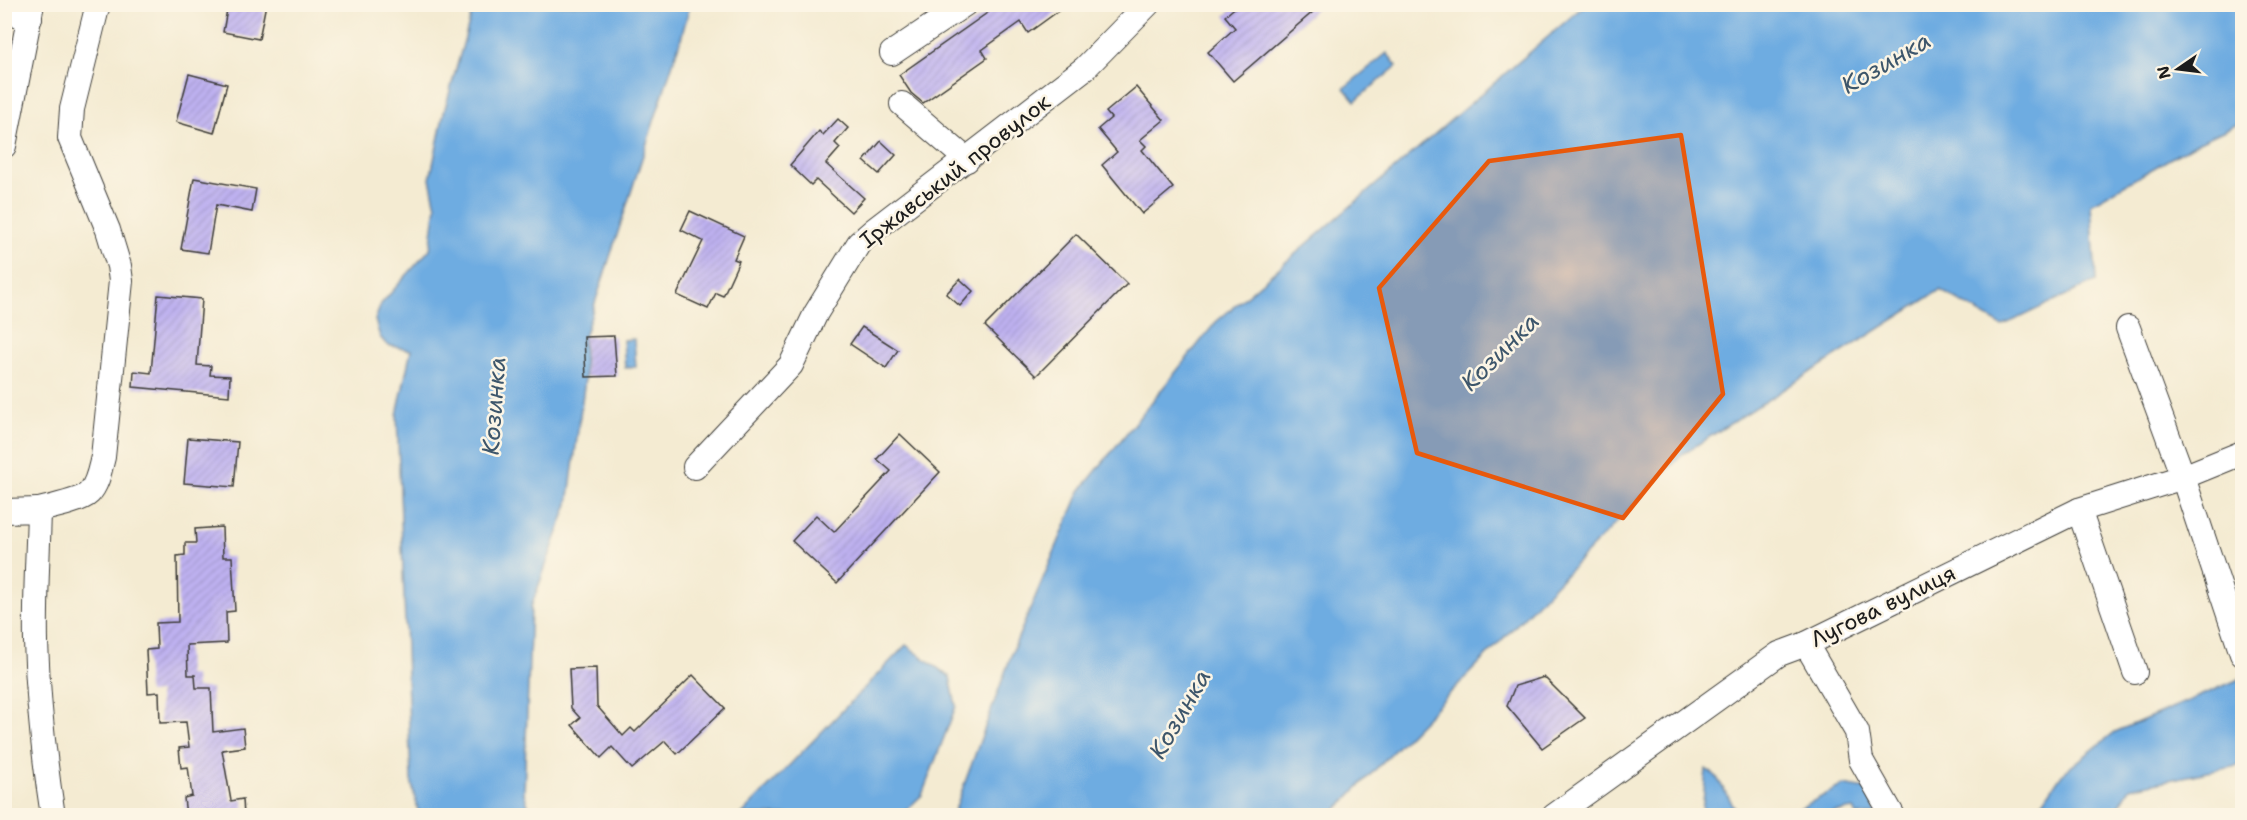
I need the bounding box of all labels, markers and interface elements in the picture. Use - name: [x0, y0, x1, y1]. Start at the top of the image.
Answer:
- water label: Козинка: [1835, 25, 1937, 101]
- north arrow: [2148, 39, 2208, 99]
- text: N: [2152, 64, 2176, 81]
- street label: Іржавський провулок: [854, 87, 1057, 255]
- water label: Козинка: [1454, 306, 1546, 398]
- water label: Козинка: [475, 356, 513, 456]
- street label: Лугова вулиця: [1805, 558, 1961, 654]
- water label: Козинка: [1142, 663, 1218, 765]

